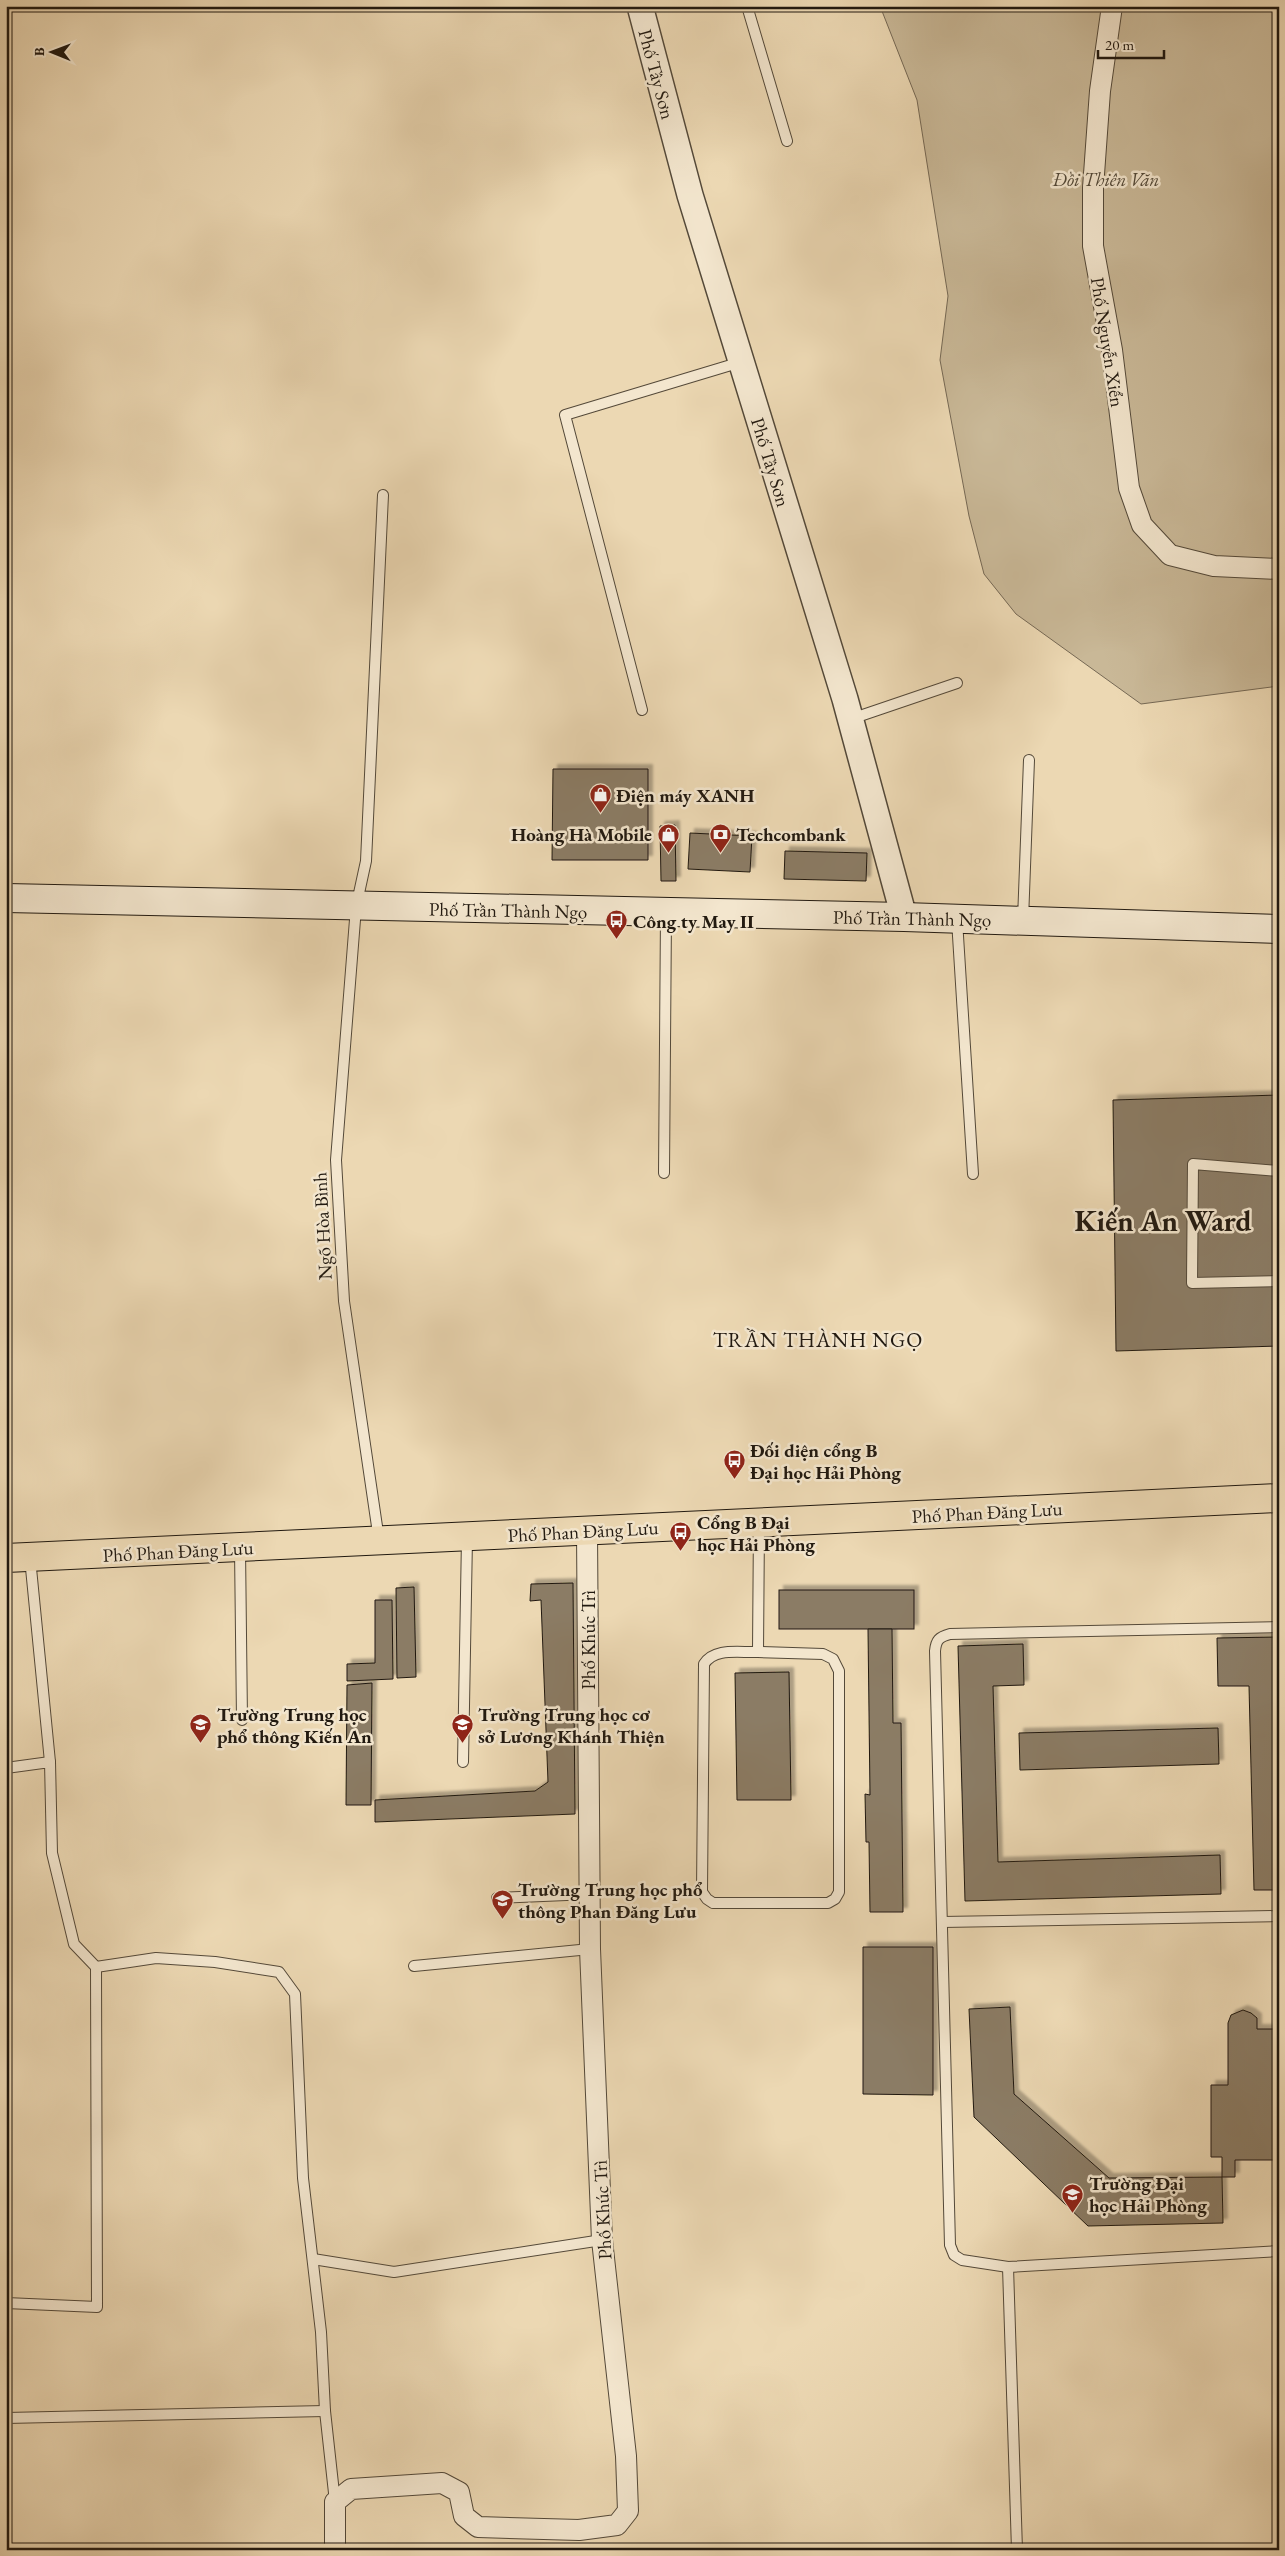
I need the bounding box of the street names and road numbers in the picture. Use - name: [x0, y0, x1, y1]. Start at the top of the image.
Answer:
- street label: Phố Tây Sơn: [633, 26, 681, 122]
- street label: Phố Nguyễn Xiển: [1085, 275, 1130, 409]
- street label: Phố Tây Sơn: [745, 414, 796, 510]
- street label: Phố Trần Thành Ngọ: [429, 897, 587, 924]
- street label: Phố Trần Thành Ngọ: [833, 905, 991, 932]
- street label: Ngõ Hòa Bình: [307, 1171, 338, 1281]
- street label: Phố Phan Đăng Lưu: [911, 1496, 1063, 1529]
- street label: Phố Phan Đăng Lưu: [507, 1515, 659, 1548]
- street label: Phố Phan Đăng Lưu: [102, 1535, 254, 1568]
- street label: Phố Khúc Trì: [576, 1590, 601, 1690]
- street label: Phố Khúc Trì: [587, 2159, 618, 2260]

